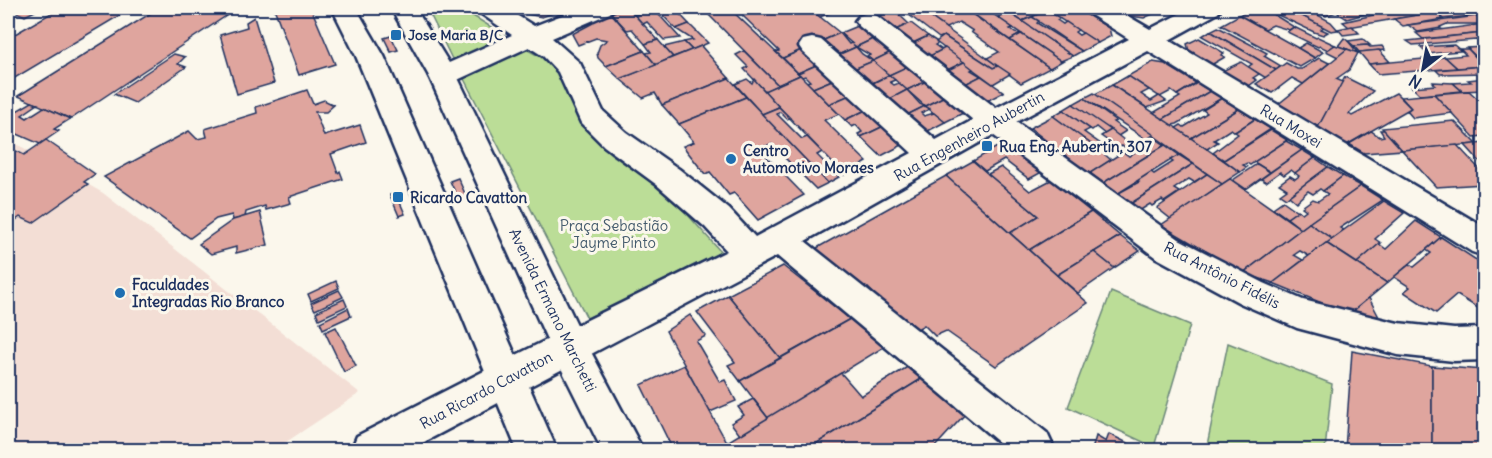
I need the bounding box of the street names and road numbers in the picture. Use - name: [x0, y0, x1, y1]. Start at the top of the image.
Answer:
- street label: Rua Engenheiro Aubertin: [891, 87, 1048, 185]
- street label: Rua Moxei: [1257, 100, 1325, 152]
- street label: Avenida Ermano Marchetti: [505, 225, 601, 395]
- street label: Rua Antônio Fidélis: [1161, 237, 1284, 313]
- street label: Rua Ricardo Cavatton: [416, 347, 556, 433]

